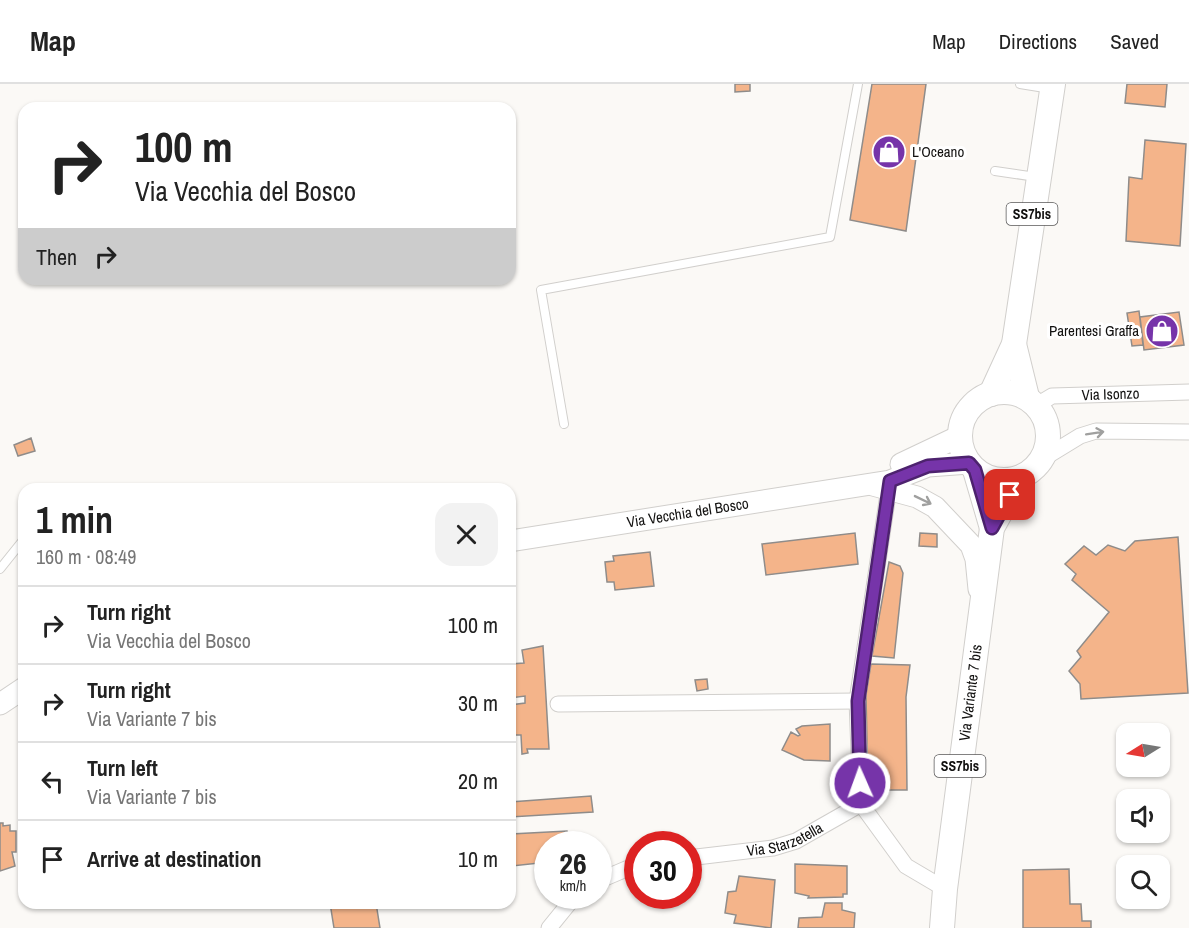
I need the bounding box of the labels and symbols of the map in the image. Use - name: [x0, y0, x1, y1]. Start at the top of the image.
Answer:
- shop icon: L'Oceano: [871, 134, 907, 170]
- place label: L'Oceano: [912, 141, 964, 162]
- road number: SS7bis: [1006, 203, 1058, 225]
- shop icon: Parentesi Graffa: [1144, 313, 1180, 349]
- place label: Parentesi Graffa: [1049, 320, 1139, 341]
- street label: Via Isonzo: [1081, 382, 1140, 405]
- one-way arrow: [1085, 427, 1105, 438]
- pin: [984, 469, 1035, 520]
- street label: Via Vecchia del Bosco: [625, 492, 750, 532]
- one-way arrow: [913, 495, 931, 507]
- street label: Via Variante 7 bis: [953, 643, 987, 742]
- north arrow: [1116, 723, 1170, 777]
- position arrow: [828, 751, 892, 815]
- road number: SS7bis: [934, 755, 986, 777]
- street label: Via Starzetella: [745, 817, 827, 861]
- speed limit sign: 30: [624, 831, 702, 909]

